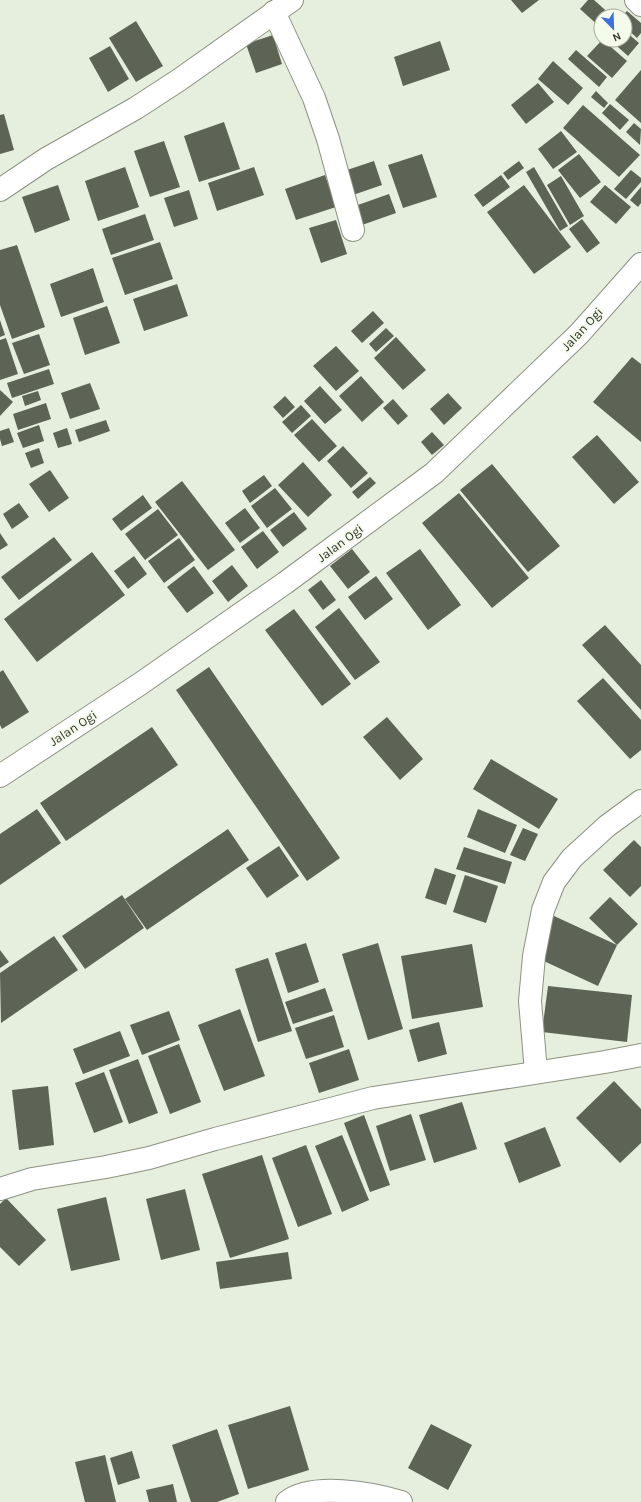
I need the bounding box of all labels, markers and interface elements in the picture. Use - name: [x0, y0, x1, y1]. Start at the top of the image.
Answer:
- north arrow: [593, 8, 633, 48]
- text: N: [611, 29, 623, 44]
- street label: Jalan Ogi: [558, 304, 606, 354]
- street label: Jalan Ogi: [314, 521, 366, 565]
- street label: Jalan Ogi: [46, 707, 100, 749]

